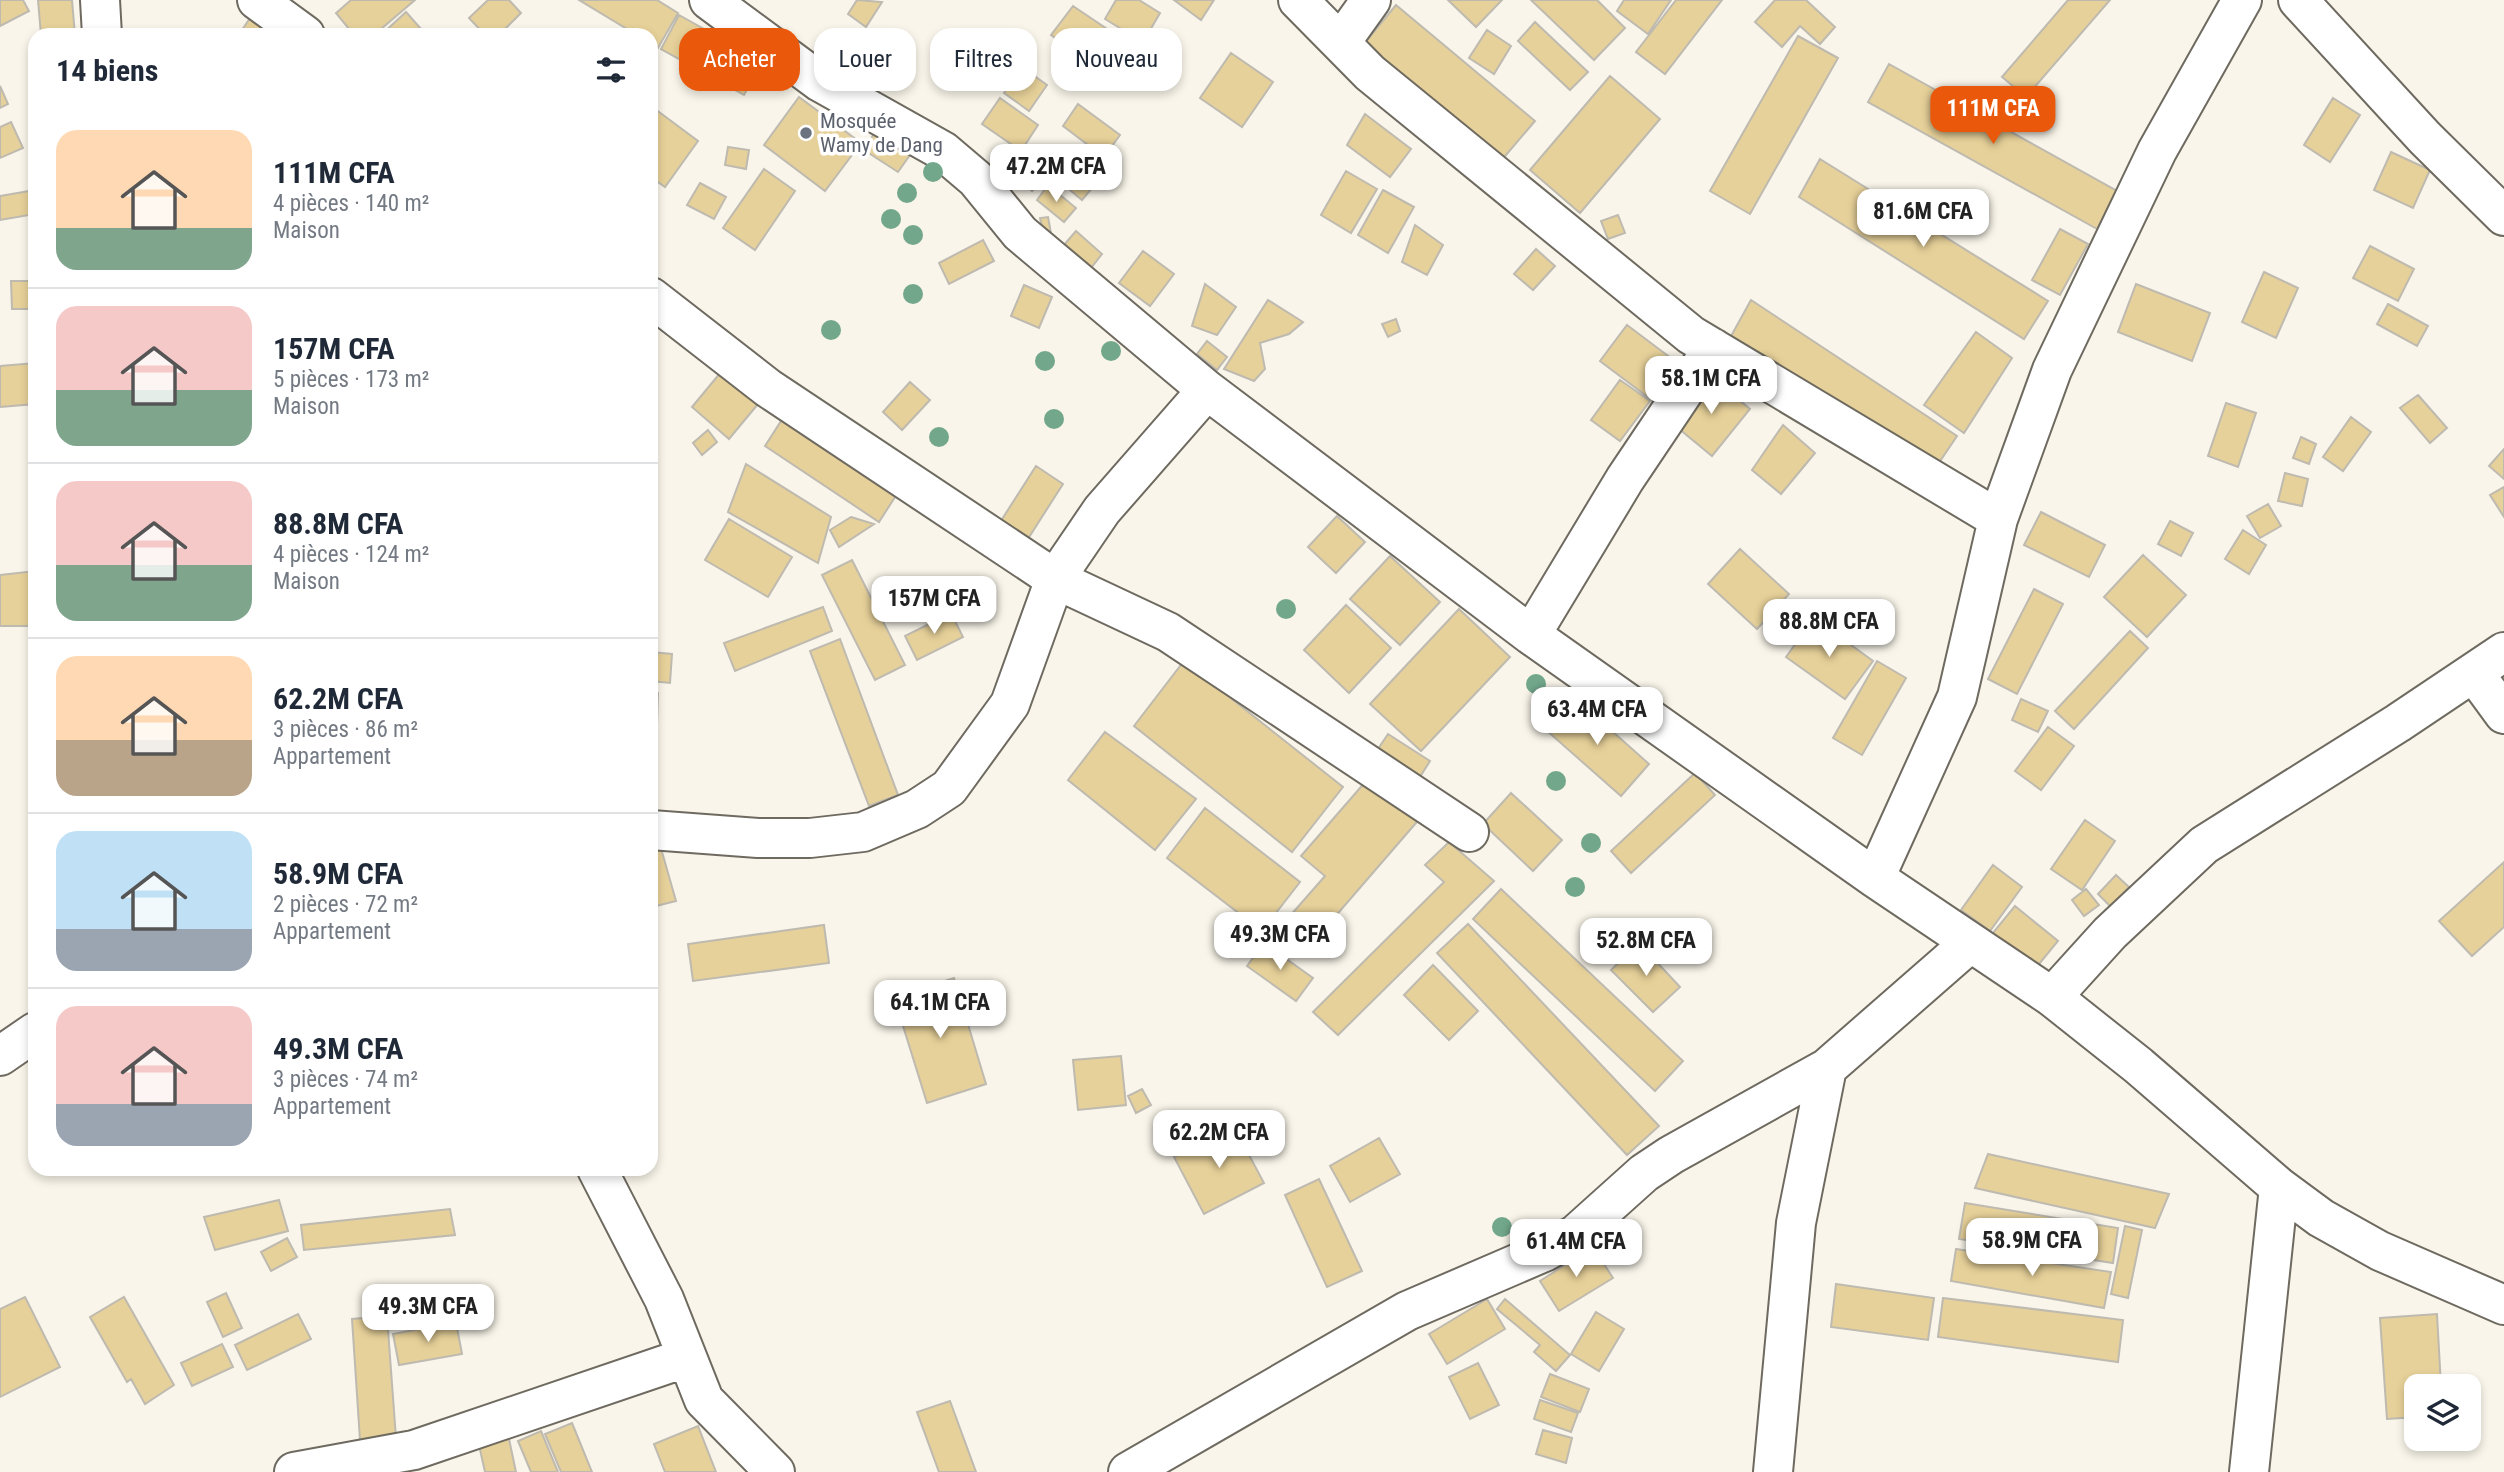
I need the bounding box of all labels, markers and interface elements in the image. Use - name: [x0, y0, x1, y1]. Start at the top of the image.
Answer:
- chip: Acheter: [679, 28, 800, 91]
- chip: Louer: [814, 28, 916, 91]
- chip: Filtres: [930, 28, 1037, 91]
- chip: Nouveau: [1051, 28, 1182, 91]
- icon: filters: [592, 51, 630, 89]
- text: 14 biens: [56, 53, 158, 88]
- pin: 111M CFA: [1921, 86, 2065, 146]
- text: 111M CFA: [1946, 95, 2040, 122]
- place label: Mosquée Wamy de Dang: [820, 109, 943, 157]
- marker: Mosquée Wamy de Dang: [798, 125, 814, 141]
- pin: 47.2M CFA: [976, 144, 1136, 204]
- text: 47.2M CFA: [1006, 153, 1106, 180]
- text: 111M CFA: [273, 155, 395, 190]
- icon: home: [112, 158, 196, 242]
- text: 4 pièces · 140 m²: [273, 190, 429, 217]
- pin: 81.6M CFA: [1843, 190, 2003, 249]
- text: 81.6M CFA: [1873, 198, 1973, 225]
- text: Maison: [273, 217, 340, 244]
- text: 157M CFA: [273, 331, 395, 366]
- icon: home: [112, 334, 196, 418]
- pin: 58.1M CFA: [1631, 356, 1791, 416]
- text: 58.1M CFA: [1661, 365, 1761, 392]
- text: 5 pièces · 173 m²: [273, 366, 429, 393]
- text: Maison: [273, 393, 340, 420]
- text: 88.8M CFA: [273, 506, 403, 541]
- icon: home: [112, 509, 196, 593]
- text: 4 pièces · 124 m²: [273, 541, 429, 568]
- text: Maison: [273, 568, 340, 595]
- pin: 157M CFA: [862, 576, 1006, 636]
- text: 157M CFA: [887, 585, 981, 612]
- pin: 88.8M CFA: [1749, 600, 1909, 659]
- text: 88.8M CFA: [1779, 608, 1879, 635]
- text: 62.2M CFA: [273, 681, 403, 716]
- icon: home: [112, 684, 196, 768]
- pin: 63.4M CFA: [1517, 688, 1677, 747]
- text: 63.4M CFA: [1547, 696, 1647, 723]
- text: 3 pièces · 86 m²: [273, 716, 418, 743]
- text: Appartement: [273, 743, 391, 770]
- text: 58.9M CFA: [273, 856, 403, 891]
- icon: home: [112, 859, 196, 943]
- text: 2 pièces · 72 m²: [273, 891, 418, 918]
- pin: 49.3M CFA: [1200, 912, 1360, 972]
- text: Appartement: [273, 918, 391, 945]
- pin: 52.8M CFA: [1566, 918, 1726, 978]
- text: 49.3M CFA: [1230, 921, 1330, 948]
- text: 52.8M CFA: [1596, 927, 1696, 954]
- pin: 64.1M CFA: [860, 981, 1020, 1040]
- text: 64.1M CFA: [890, 989, 990, 1016]
- text: 49.3M CFA: [273, 1031, 403, 1066]
- icon: home: [112, 1034, 196, 1118]
- text: 3 pièces · 74 m²: [273, 1066, 418, 1093]
- text: Appartement: [273, 1093, 391, 1120]
- pin: 62.2M CFA: [1139, 1110, 1299, 1170]
- text: 62.2M CFA: [1169, 1119, 1269, 1146]
- pin: 58.9M CFA: [1952, 1218, 2112, 1278]
- pin: 61.4M CFA: [1496, 1220, 1656, 1279]
- text: 58.9M CFA: [1982, 1227, 2082, 1254]
- text: 61.4M CFA: [1526, 1228, 1626, 1255]
- pin: 49.3M CFA: [348, 1284, 508, 1344]
- text: 49.3M CFA: [378, 1293, 478, 1320]
- map controls: [2404, 1374, 2481, 1451]
- button: layers: [2404, 1374, 2481, 1451]

